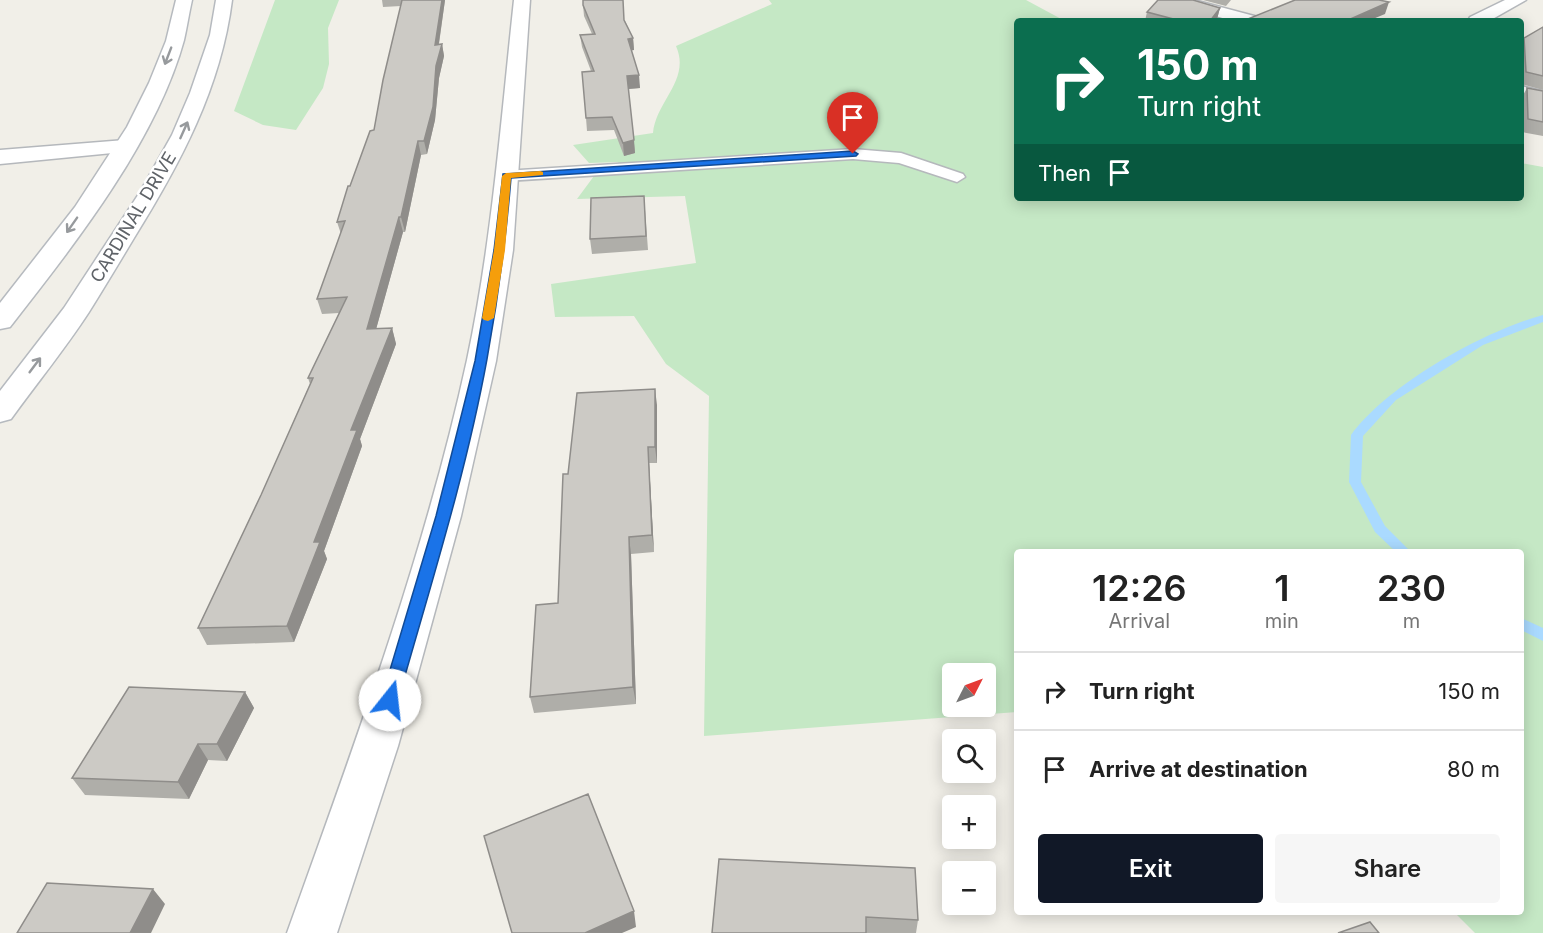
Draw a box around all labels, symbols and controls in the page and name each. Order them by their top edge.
text: 150 m [1137,39,1259,90]
icon: right [1038,42,1116,120]
one-way arrow [162,46,173,65]
text: Turn right [1137,90,1261,123]
pin [827,92,878,154]
icon: arrive [836,101,869,134]
one-way arrow [179,121,190,140]
street label: CARDINAL DRIVE [86,148,180,286]
icon: arrive [1103,156,1136,189]
text: Then [1038,160,1091,186]
one-way arrow [66,217,79,233]
one-way arrow [29,358,41,374]
text: 12:26 [1092,566,1187,610]
text: 1 [1274,566,1289,610]
text: 230 [1377,566,1446,610]
text: Arrival [1109,609,1170,633]
text: min [1265,609,1299,633]
text: m [1403,609,1420,633]
north arrow [942,663,996,717]
map controls [942,663,996,915]
position arrow [358,668,422,732]
icon: right [1038,675,1071,708]
text: Turn right [1089,678,1195,704]
text: 150 m [1438,678,1500,704]
button: search [942,729,996,783]
icon: arrive [1038,753,1071,786]
text: Arrive at destination [1089,756,1308,782]
text: 80 m [1447,756,1500,782]
button: + [942,795,996,849]
button: Exit [1038,834,1263,903]
button: Share [1275,834,1500,903]
button: − [942,861,996,915]

